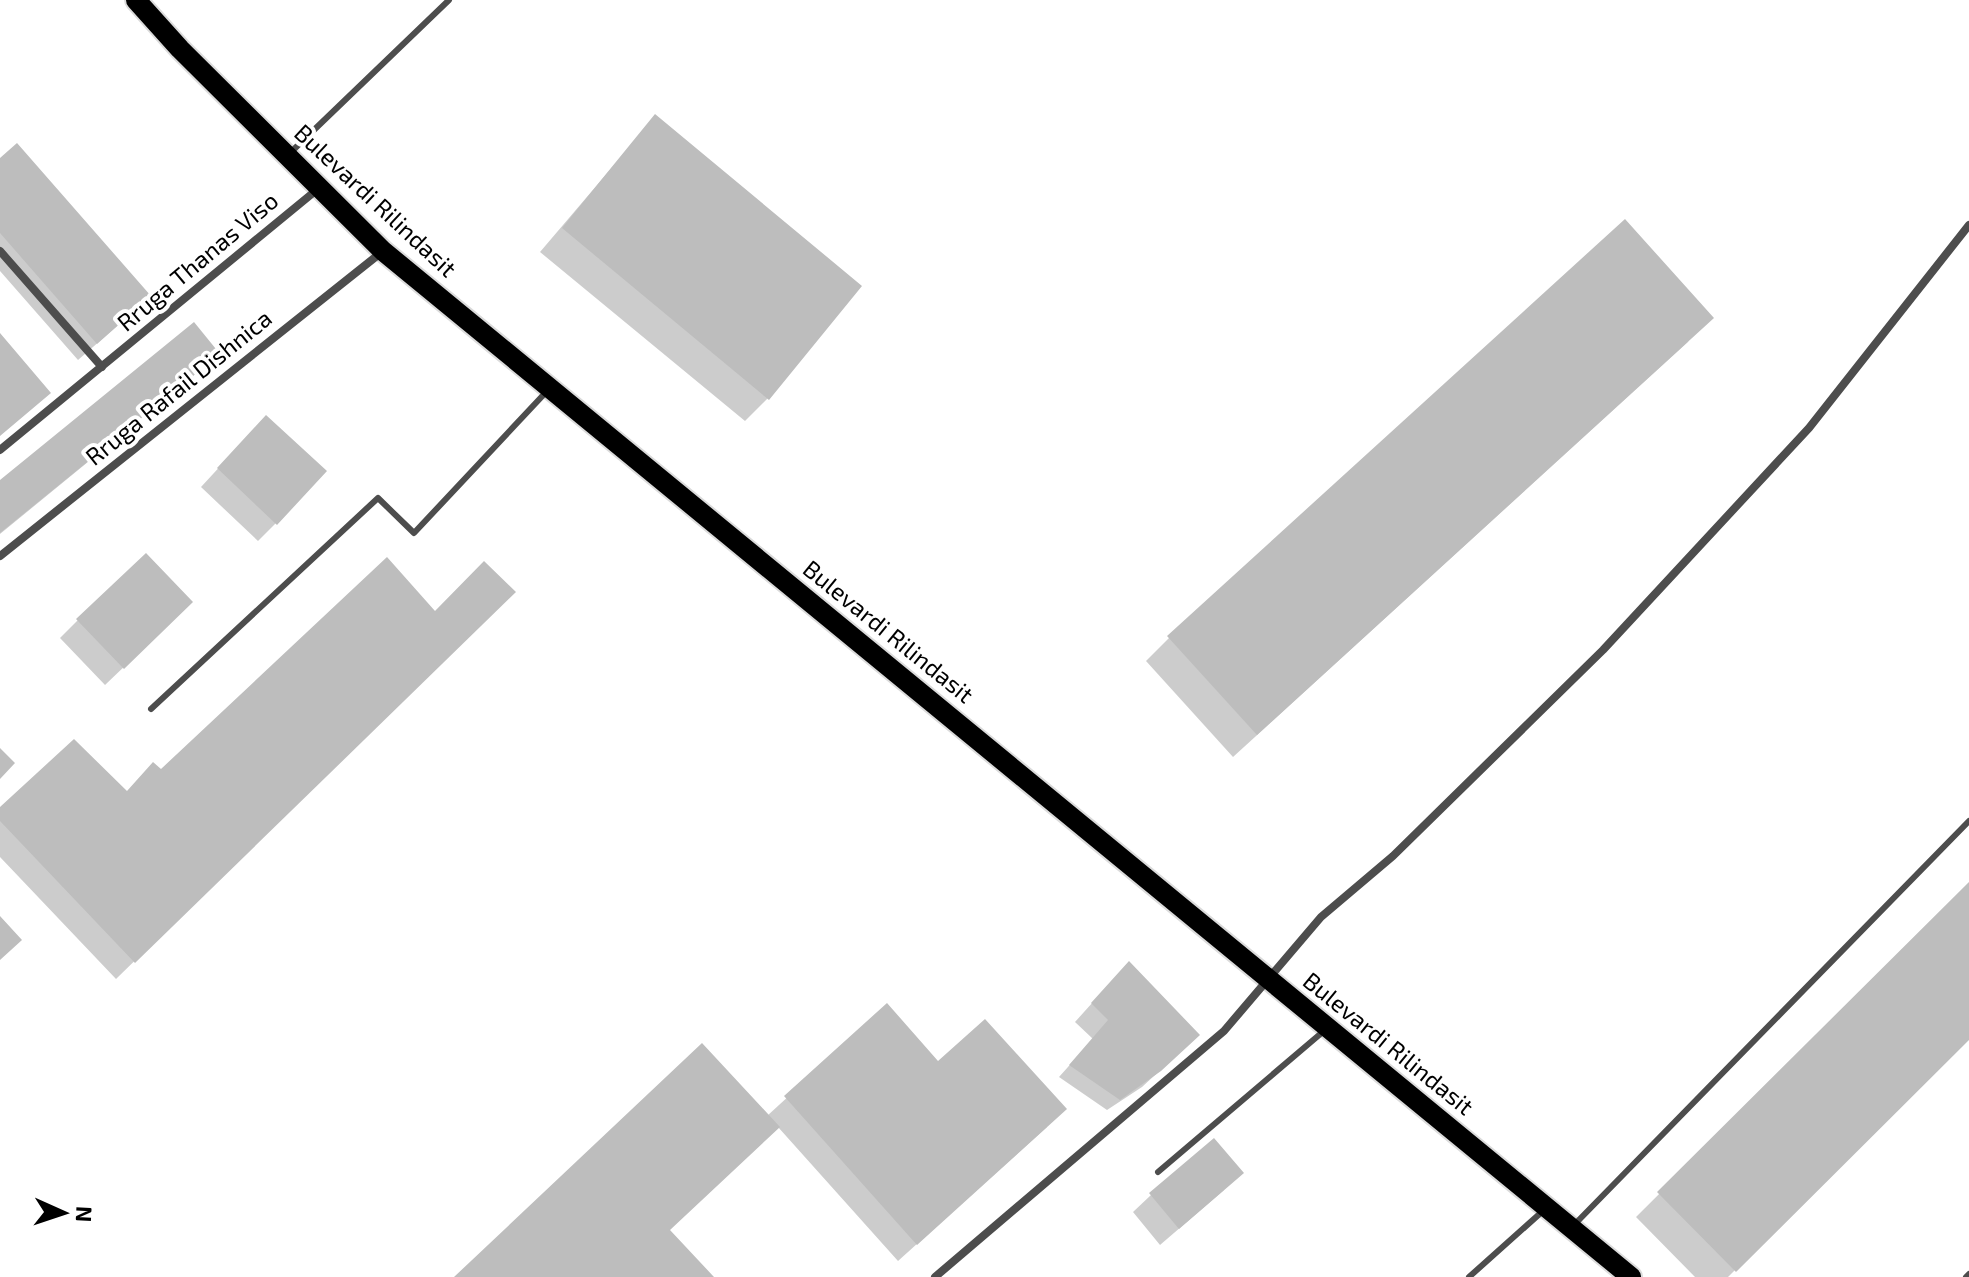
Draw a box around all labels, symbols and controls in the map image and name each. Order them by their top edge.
street label: Bulevardi Rilindasit [289,117,463,282]
street label: Rruga Thanas Viso [111,185,283,337]
street label: Rruga Rafail Dishnica [79,303,277,471]
street label: Bulevardi Rilindasit [798,553,980,708]
street label: Bulevardi Rilindasit [1298,965,1480,1120]
north arrow [24,1173,104,1253]
text: N [72,1205,98,1223]

